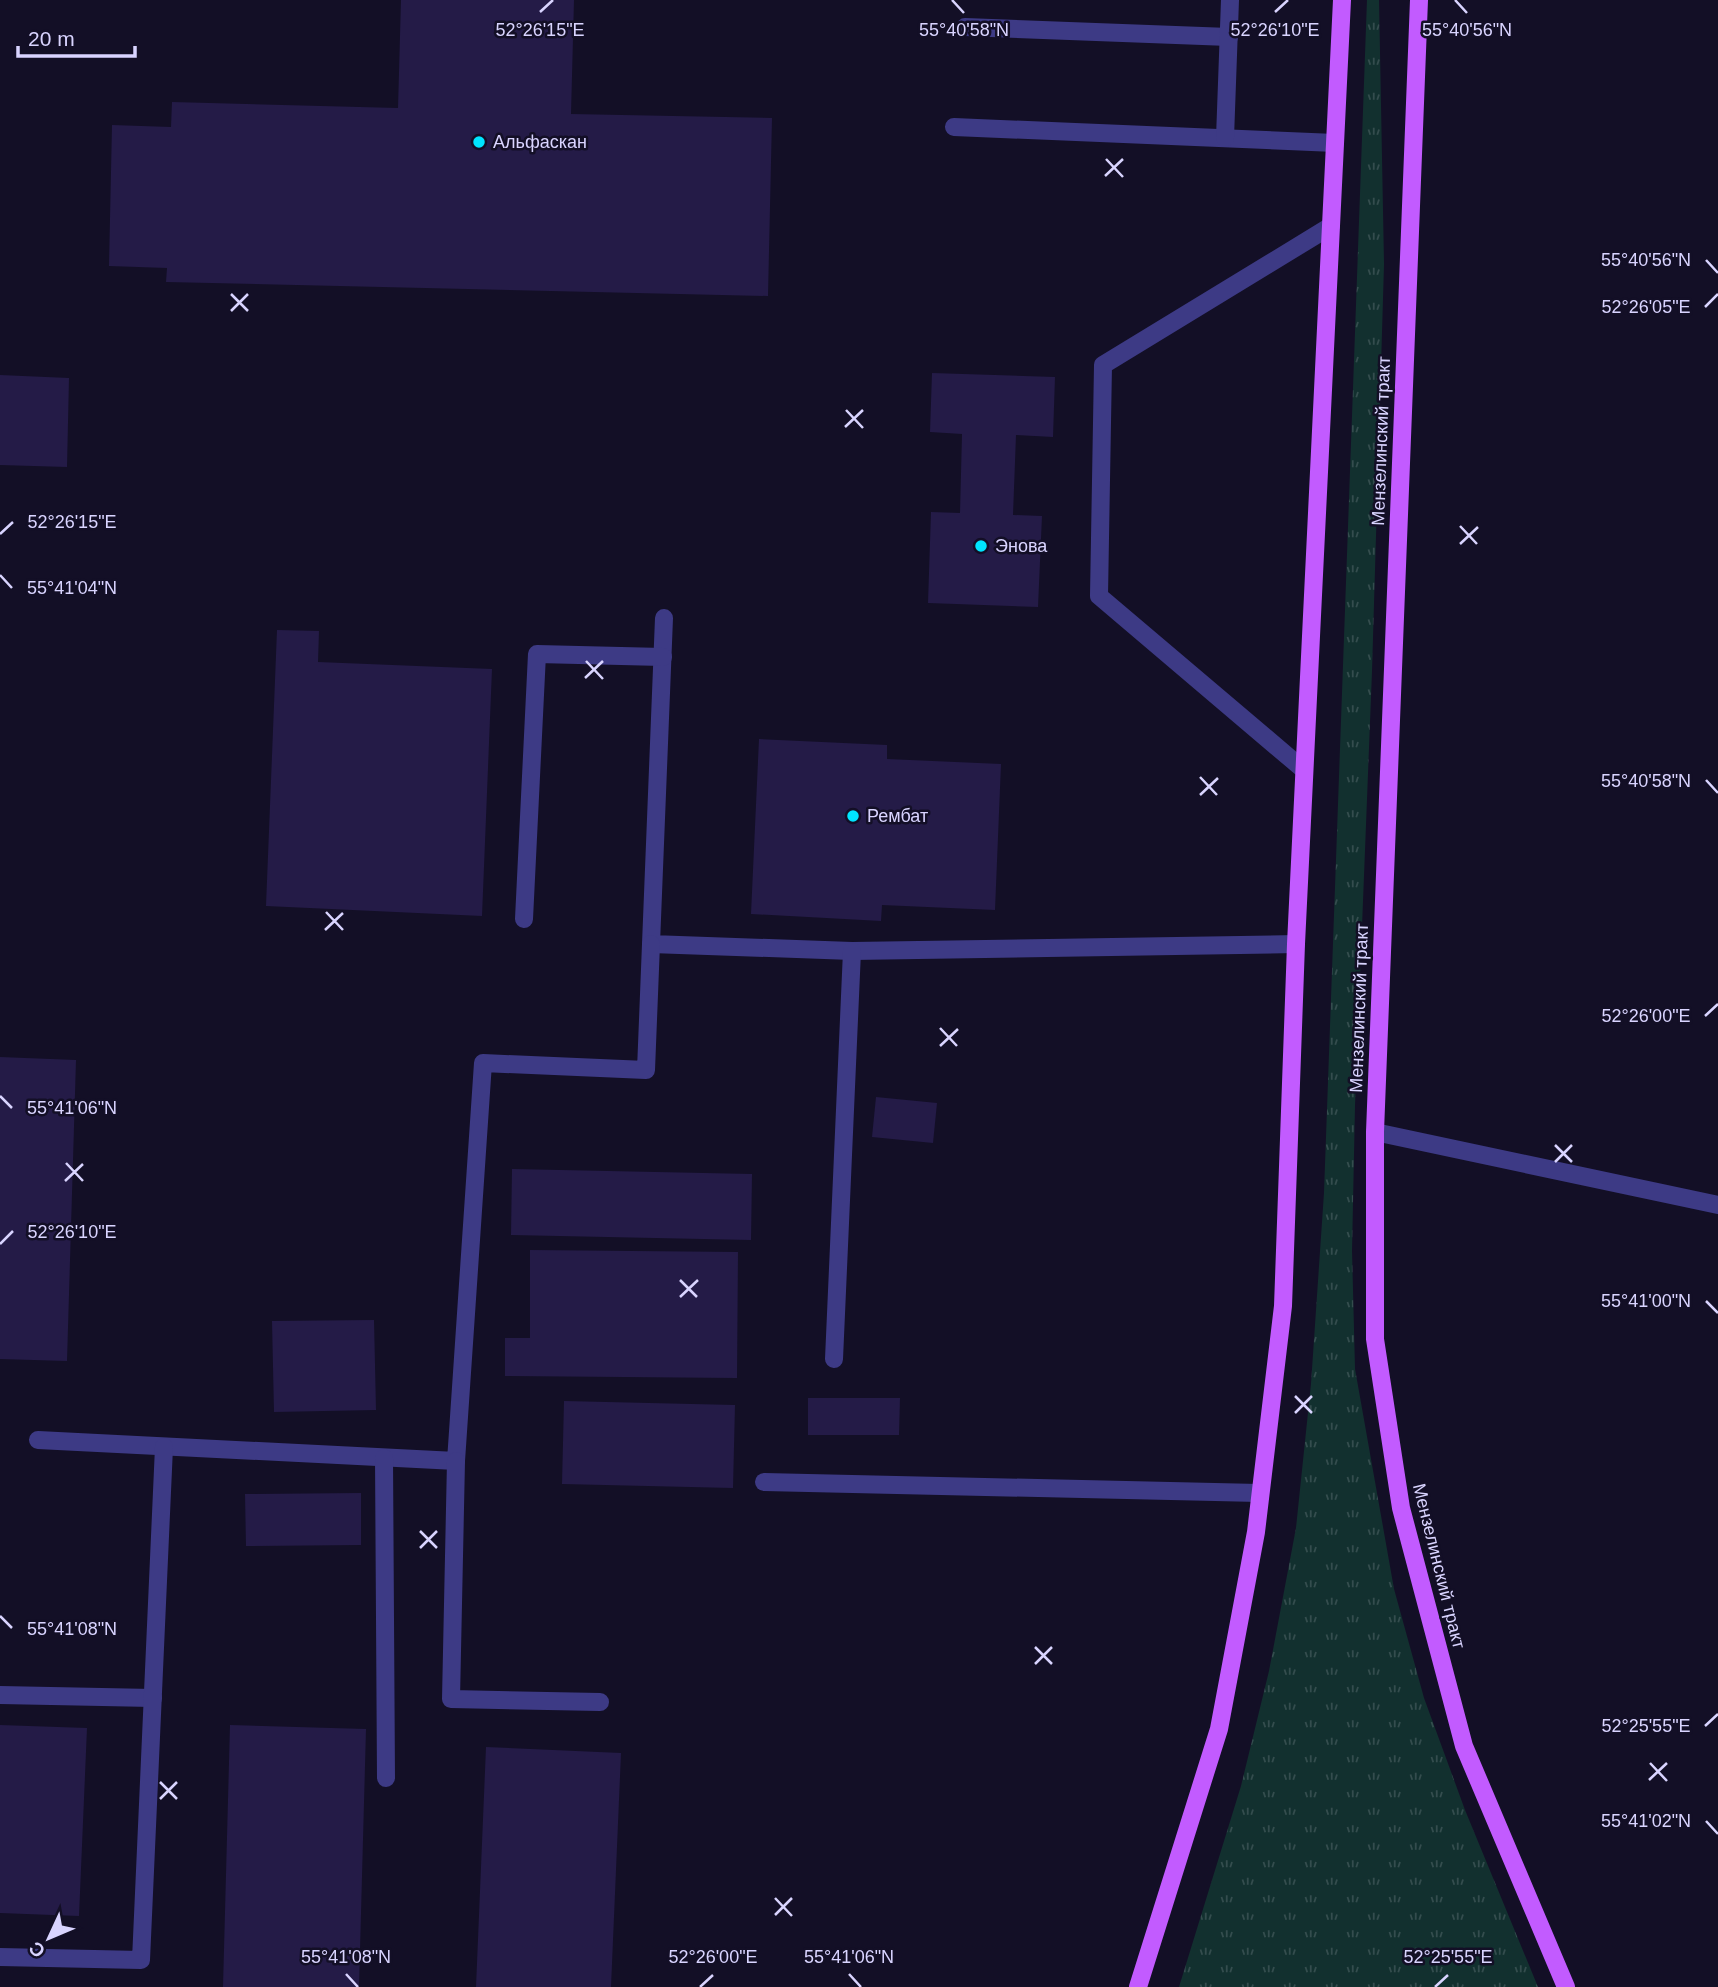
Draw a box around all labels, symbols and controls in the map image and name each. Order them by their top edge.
scale bar [18,14,135,58]
text: 52°26'15"E [495,20,585,40]
text: 55°40'58"N [919,20,1009,40]
text: 52°26'10"E [1230,20,1320,40]
text: 55°40'56"N [1422,20,1512,40]
text: 20 m [28,27,75,50]
place label: Альфаскан [493,132,587,152]
marker: Альфаскан [471,134,487,150]
text: 55°40'56"N [1601,250,1691,270]
text: 52°26'05"E [1601,297,1691,317]
street label: Мензелинский тракт [1368,356,1394,526]
text: 52°26'15"E [27,512,117,532]
place label: Энова [995,536,1048,556]
marker: Энова [973,538,989,554]
text: 55°41'04"N [27,578,117,598]
text: 55°40'58"N [1601,771,1691,791]
place label: Рембат [867,806,928,826]
marker: Рембат [845,808,861,824]
street label: Мензелинский тракт [1346,923,1372,1093]
text: 52°26'00"E [1601,1006,1691,1026]
text: 55°41'06"N [27,1098,117,1118]
text: 52°26'10"E [27,1222,117,1242]
text: 55°41'00"N [1601,1291,1691,1311]
street label: Мензелинский тракт [1409,1481,1469,1651]
text: 55°41'08"N [27,1619,117,1639]
text: 52°25'55"E [1601,1716,1691,1736]
text: 55°41'02"N [1601,1811,1691,1831]
north arrow [14,1903,84,1973]
text: С [25,1937,49,1962]
text: 55°41'08"N [301,1947,391,1967]
text: 52°26'00"E [668,1947,758,1967]
text: 55°41'06"N [804,1947,894,1967]
text: 52°25'55"E [1403,1947,1493,1967]

